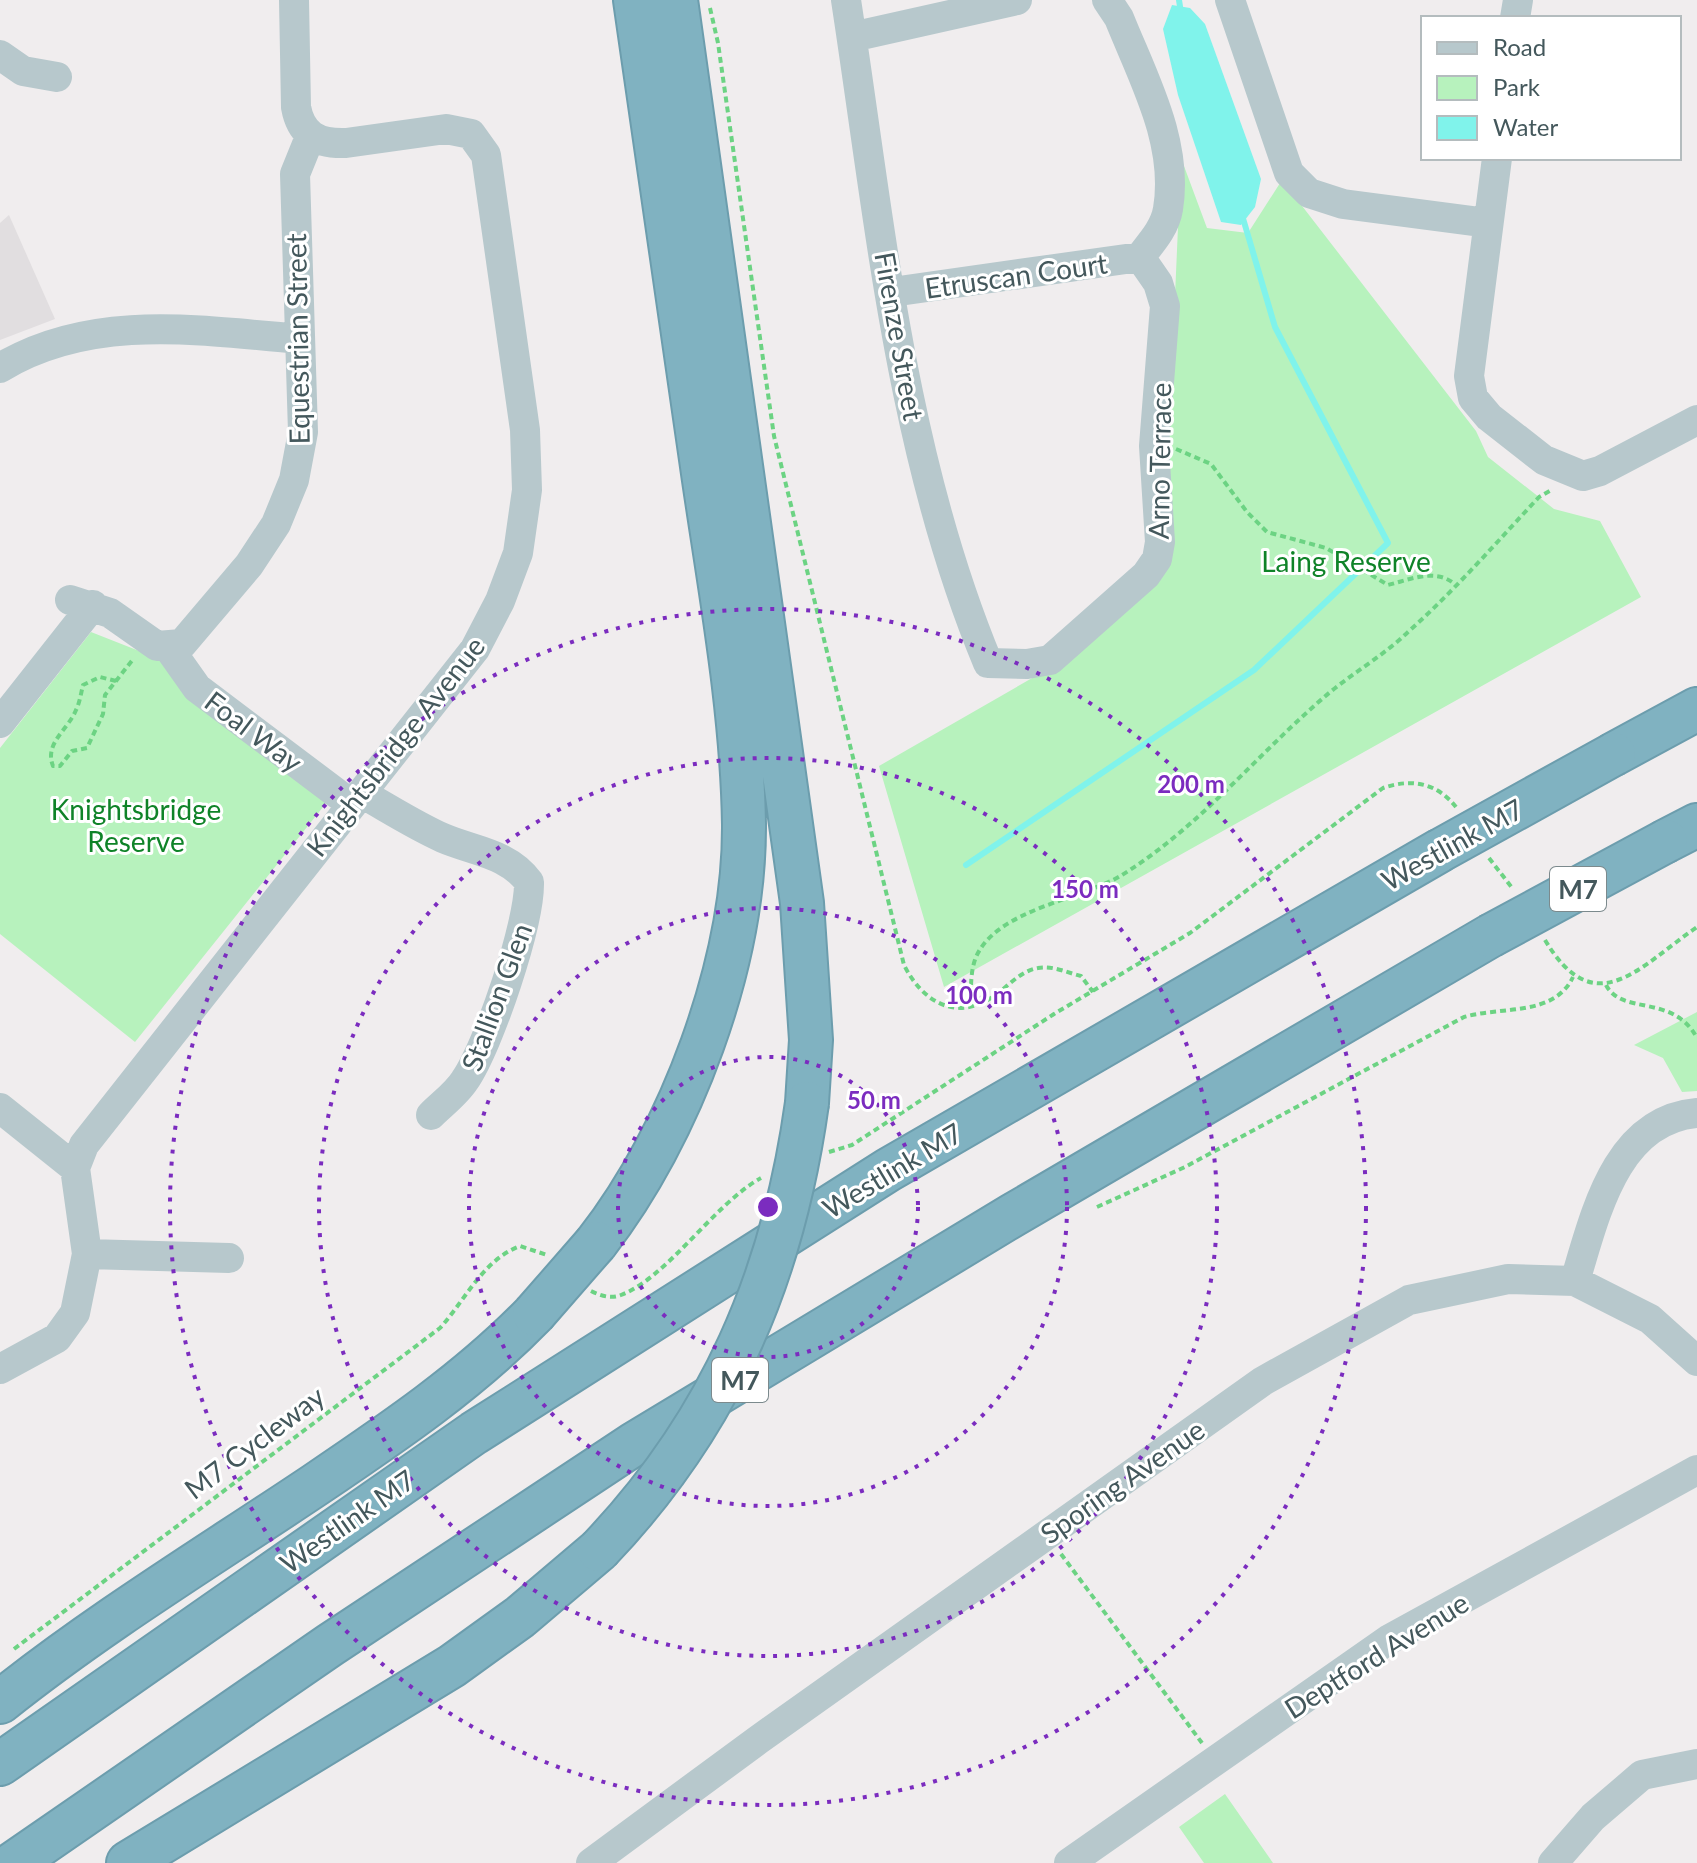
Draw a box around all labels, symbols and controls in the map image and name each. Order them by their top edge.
legend [1421,16,1681,160]
text: Road [1493,32,1546,61]
text: Park [1493,72,1541,101]
text: Water [1493,112,1558,141]
street label: Equestrian Street [278,233,316,445]
street label: Etruscan Court [923,245,1109,305]
street label: Firenze Street [868,249,932,423]
street label: Arno Terrace [1141,382,1177,540]
park label: Laing Reserve [1261,544,1431,578]
street label: Knightsbridge Avenue [299,629,491,863]
street label: Foal Way [199,683,310,779]
text: 200 m [1157,769,1225,798]
street label: Westlink M7 [1375,791,1529,897]
park label: Knightsbridge Reserve [51,792,221,858]
road number: M7 [1550,867,1606,911]
text: 150 m [1051,874,1119,903]
street label: Stallion Glen [454,919,538,1075]
text: 100 m [945,980,1013,1009]
text: 50 m [847,1085,901,1114]
street label: Westlink M7 [816,1115,968,1225]
centre of rings [754,1193,782,1221]
road number: M7 [712,1358,768,1402]
street label: M7 Cycleway [177,1378,331,1506]
street label: Sporing Avenue [1033,1412,1211,1550]
street label: Westlink M7 [273,1462,421,1580]
street label: Deptford Avenue [1278,1585,1474,1725]

